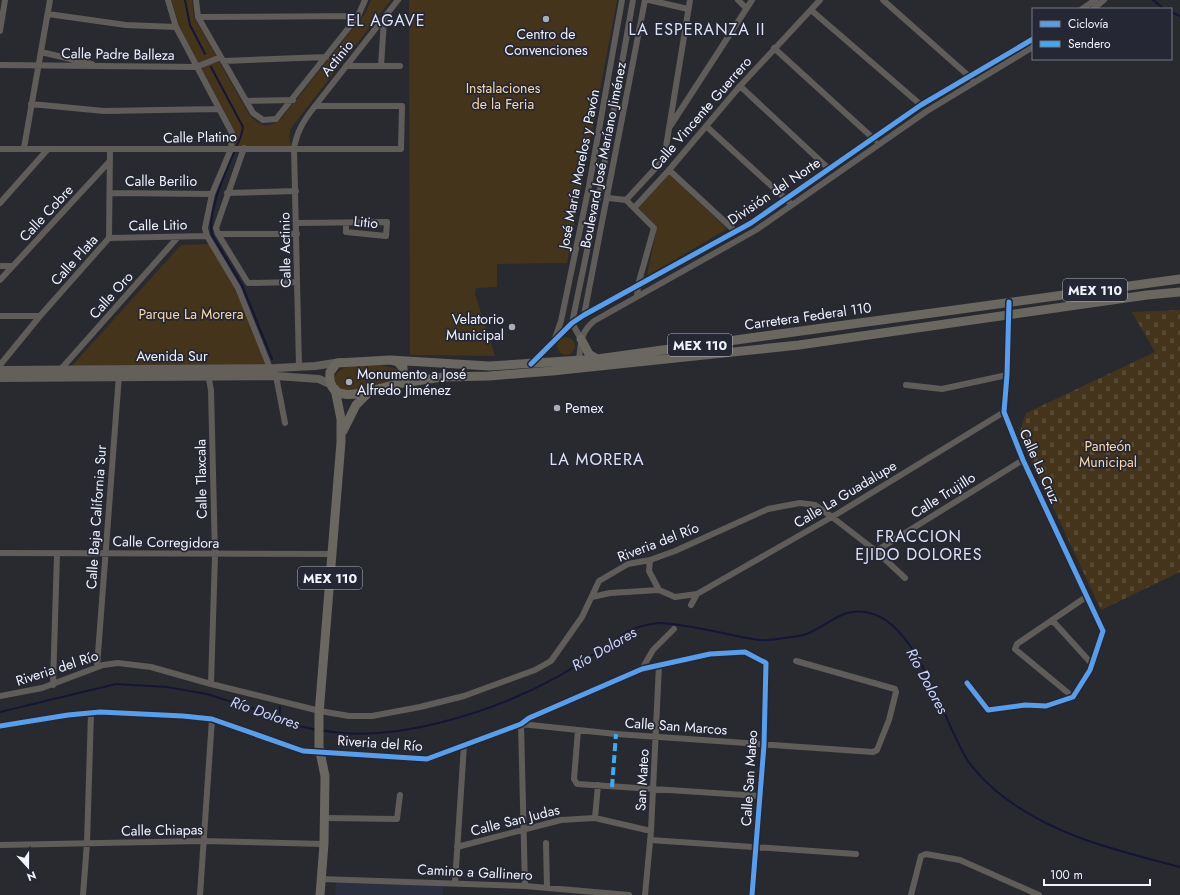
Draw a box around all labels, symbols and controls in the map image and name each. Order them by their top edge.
legend [1032,8,1172,60]
district label: EL AGAVE [346,9,426,32]
marker: Centro de Convenciones [541,14,551,24]
text: Ciclovía [1068,15,1109,33]
district label: LA ESPERANZA II [628,18,766,41]
place label: Centro de Convenciones [504,24,588,60]
street label: Actinio [316,35,358,80]
text: Sendero [1068,35,1111,53]
street label: Calle Padre Balleza [61,43,175,65]
street label: Calle Vincente Guerrero [646,52,756,174]
street label: Boulevard José Maríano Jiménez [575,60,631,250]
park label: Instalaciones de la Feria [466,78,541,114]
street label: José María Morelos y Pavón [553,87,604,252]
street label: Calle Platino [163,126,237,148]
street label: División del Norte [724,153,824,229]
street label: Calle Berilio [125,171,197,191]
street label: Calle Cobre [14,180,78,246]
street label: Litio [353,211,380,233]
street label: Calle Actinio [274,212,296,288]
street label: Calle Litio [128,214,188,236]
street label: Calle Plata [46,230,102,290]
street label: Calle Oro [84,267,138,323]
road number: MEX 110 [1063,279,1127,301]
street label: Carretera Federal 110 [743,297,873,335]
park label: Parque La Morera [139,304,243,324]
place label: Velatorio Municipal [446,309,504,345]
marker: Velatorio Municipal [507,322,517,332]
road number: MEX 110 [668,334,732,356]
street label: Avenida Sur [136,346,208,366]
place label: Monumento a José Alfredo Jiménez [357,364,466,400]
marker: Monumento a José Alfredo Jiménez [344,377,354,387]
place label: Pemex [565,398,603,418]
marker: Pemex [552,403,562,413]
street label: Calle La Cruz [1015,426,1066,507]
park label: Panteón Municipal [1079,436,1137,472]
street label: Calle Tlaxcala [190,439,212,519]
street label: Calle Baja California Sur [81,444,111,590]
district label: LA MORERA [550,448,644,471]
street label: Calle La Guadalupe [790,455,900,533]
street label: Calle Trujillo [907,467,980,523]
street label: Riveria del Río [614,517,702,567]
district label: FRACCION EJIDO DOLORES [855,525,983,566]
street label: Calle Corregidora [112,531,220,553]
road number: MEX 110 [298,567,362,589]
water label: Río Dolores [567,621,641,676]
water label: Río Dolores [900,644,954,718]
street label: Riveria del Río [13,645,101,691]
water label: Río Dolores [228,691,303,735]
street label: Calle San Marcos [624,712,728,740]
street label: Calle San Mateo [736,729,762,827]
street label: Riveria del Río [337,730,424,756]
street label: San Mateo [630,748,654,812]
street label: Calle San Judas [468,799,562,841]
street label: Calle Chiapas [121,819,203,841]
north arrow [8,847,48,887]
street label: Camino a Gallinero [417,859,534,885]
scale bar [1044,861,1150,887]
text: 100 m [1050,866,1083,884]
text: N [25,867,39,885]

